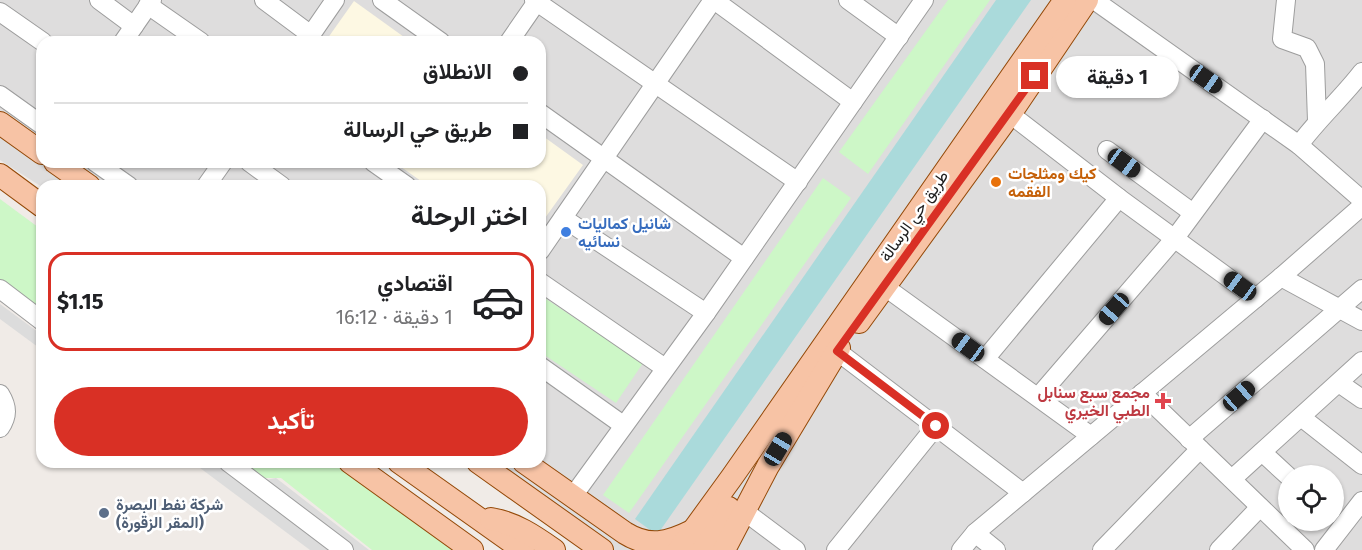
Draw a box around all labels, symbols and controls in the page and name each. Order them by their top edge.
callout: 1 دقيقة [1056,55,1179,97]
text: الانطلاق [423,58,492,85]
car [1186,61,1226,97]
route end [1021,62,1048,89]
text: 1 دقيقة [1087,65,1148,89]
text: طريق حي الرسالة [343,116,492,143]
car [1104,145,1144,181]
place label: كيك ومثلجات الفقمه [1008,164,1097,201]
street label: طريق حي الرسالة [876,167,956,267]
marker: كيك ومثلجات الفقمه [989,175,1003,189]
text: اختر الرحلة [411,200,528,232]
place label: شانيل كماليات نسائيه [578,214,671,251]
marker: شانيل كماليات نسائيه [559,225,573,239]
car [1220,268,1260,304]
text: اقتصادي [377,270,453,297]
icon: car [471,275,525,329]
text: $1.15 [57,288,104,315]
car [1095,290,1133,328]
text: 1 دقيقة · 16:12 [335,305,453,329]
car [948,329,988,365]
car [1220,377,1258,415]
place label: مجمع سبع سنابل الطبي الخيري [1037,383,1150,424]
button: تأكيد [54,387,528,456]
marker: مجمع سبع سنابل الطبي الخيري [1154,392,1172,410]
route start [922,412,949,439]
car [761,429,795,469]
map controls [1278,465,1344,531]
button: locate [1278,465,1344,531]
place label: شركة نفط البصرة (المقر الزقورة) [116,495,223,533]
marker: شركة نفط البصرة (المقر الزقورة) [97,506,111,520]

